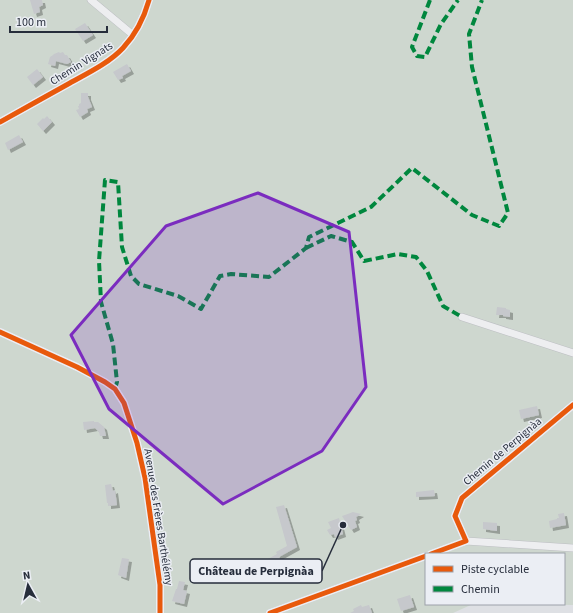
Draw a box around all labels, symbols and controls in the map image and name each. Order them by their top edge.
scale bar [10,8,107,34]
text: 100 m [16,14,46,31]
street label: Chemin Vignats [47,38,116,89]
street label: Chemin de Perpignàa [460,414,545,489]
street label: Avenue des Frères Barthélémy [140,448,177,587]
legend [425,553,565,605]
callout: Château de Perpignàa [190,559,322,583]
text: Piste cyclable [461,561,529,578]
text: Château de Perpignàa [198,563,314,580]
north arrow [8,565,48,605]
text: N [22,568,31,584]
text: Chemin [461,581,500,598]

